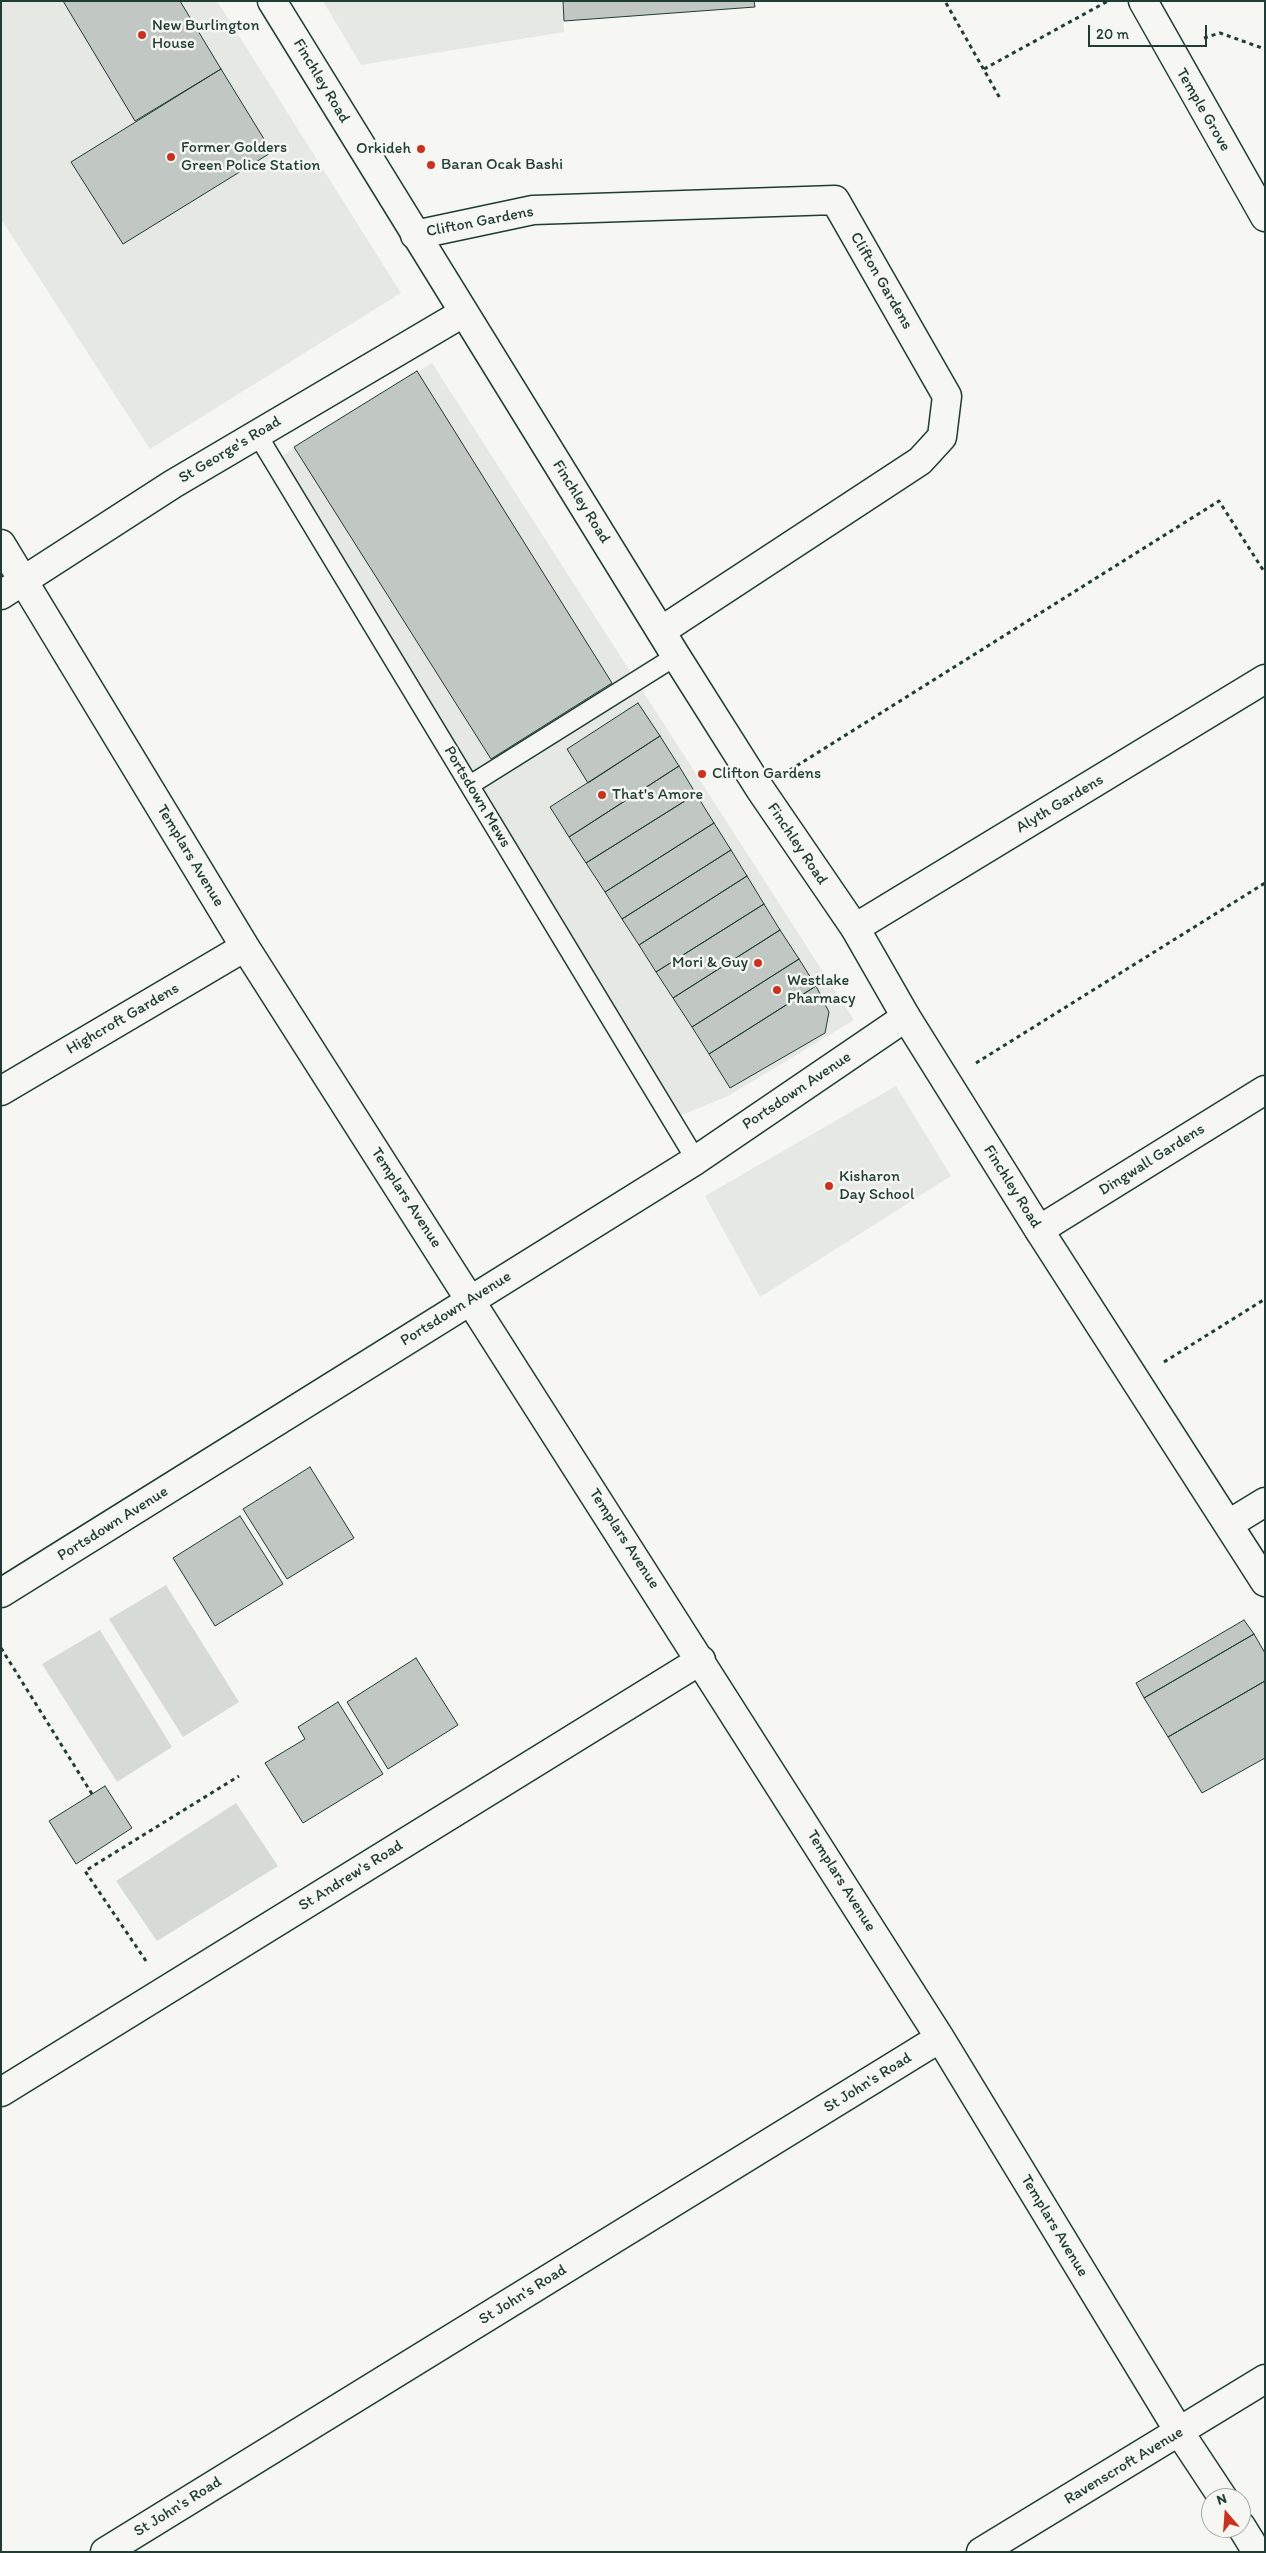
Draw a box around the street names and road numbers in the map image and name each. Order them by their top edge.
street label: Finchley Road [288,35,354,127]
street label: Temple Grove [1172,65,1234,155]
street label: Clifton Gardens [425,202,535,242]
street label: Clifton Gardens [845,229,917,333]
street label: St George's Road [175,412,285,488]
street label: Finchley Road [548,457,614,547]
street label: Portsdown Mews [439,743,515,851]
street label: Alyth Gardens [1013,770,1107,838]
street label: Finchley Road [763,799,831,889]
street label: Templars Avenue [152,801,228,911]
street label: Highcroft Gardens [63,979,183,1059]
street label: Portsdown Avenue [739,1048,855,1134]
street label: Dingwall Gardens [1095,1120,1209,1200]
street label: Finchley Road [979,1142,1045,1232]
street label: Templars Avenue [366,1144,446,1252]
street label: Portsdown Avenue [397,1267,515,1351]
street label: Portsdown Avenue [54,1482,172,1566]
street label: Templars Avenue [584,1485,664,1593]
street label: Templars Avenue [802,1827,880,1935]
street label: St Andrew's Road [295,1836,407,1916]
street label: St John's Road [821,2048,915,2118]
street label: Templars Avenue [1016,2171,1092,2281]
street label: St John's Road [476,2260,570,2330]
street label: Ravenscroft Avenue [1061,2423,1187,2509]
street label: St John's Road [131,2472,225,2542]

